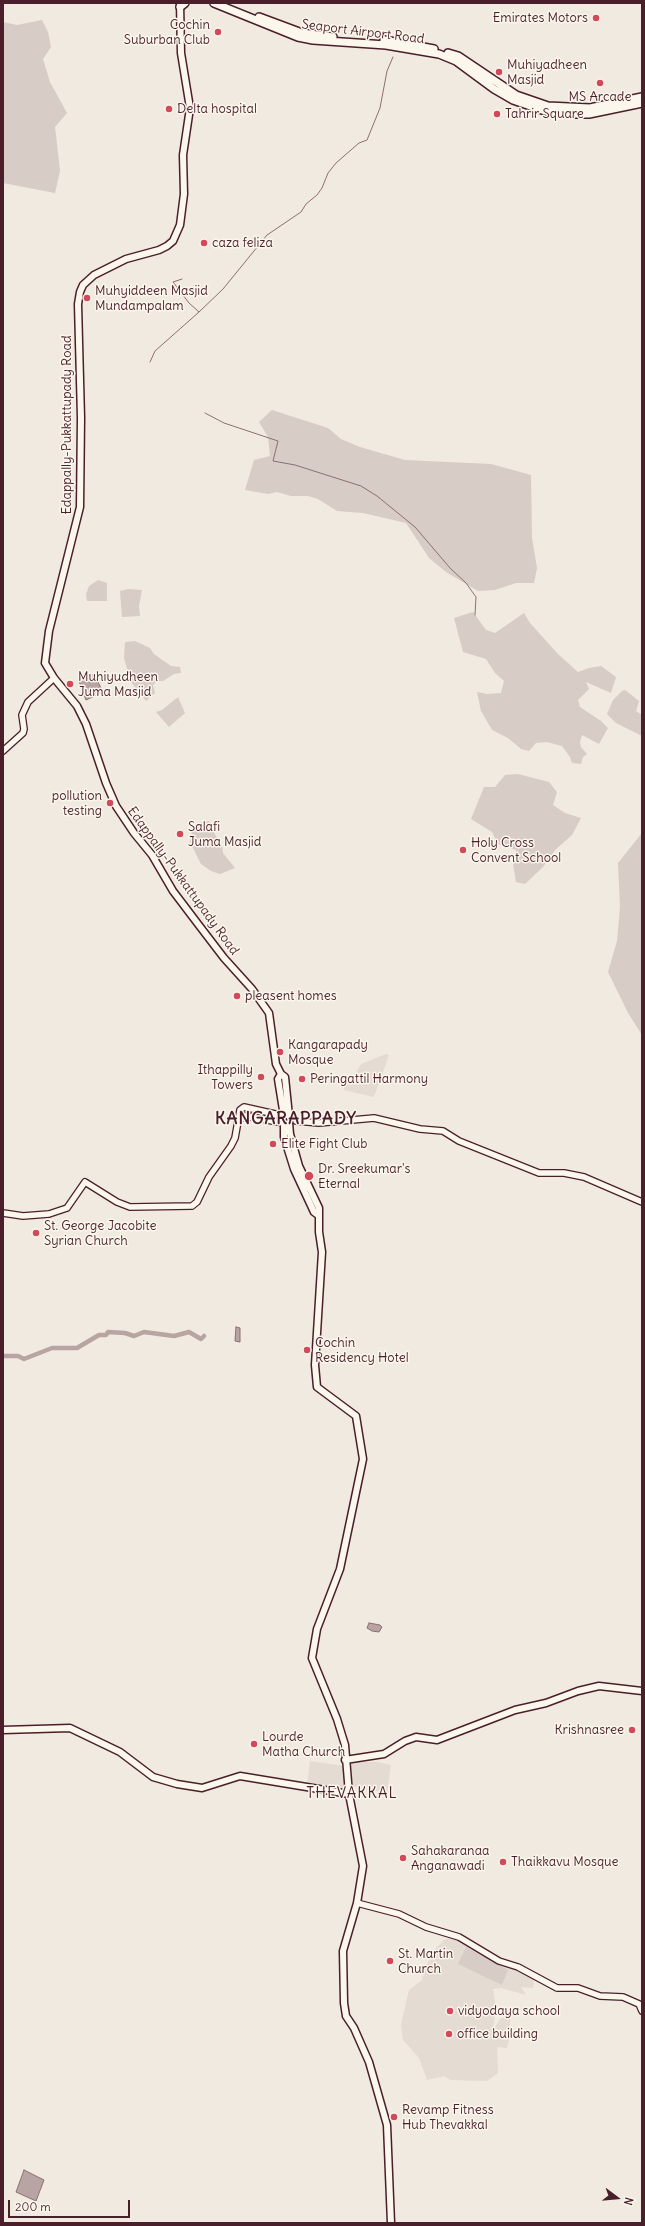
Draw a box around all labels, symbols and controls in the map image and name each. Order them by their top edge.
place label: Emirates Motors [493,10,588,26]
marker: Emirates Motors [591,13,601,23]
place label: Cochin Suburban Club [124,17,210,48]
street label: Seaport Airport Road [301,17,425,47]
marker: Cochin Suburban Club [213,27,223,37]
place label: Muhiyadheen Masjid [507,57,587,88]
marker: Muhiyadheen Masjid [494,67,504,77]
marker: MS Arcade [595,78,605,88]
place label: MS Arcade [569,89,631,105]
place label: Delta hospital [177,101,257,117]
marker: Delta hospital [164,104,174,114]
place label: Tahrir Square [505,106,584,122]
marker: Tahrir Square [492,109,502,119]
place label: caza feliza [212,235,273,251]
marker: caza feliza [199,238,209,248]
place label: Muhyiddeen Masjid Mundampalam [95,283,208,314]
marker: Muhyiddeen Masjid Mundampalam [82,293,92,303]
street label: Edappally-Pukkattupady Road [59,335,75,515]
place label: Muhiyudheen Juma Masjid [78,669,158,700]
marker: Muhiyudheen Juma Masjid [65,679,75,689]
place label: pollution testing [52,788,102,819]
marker: pollution testing [105,798,115,808]
street label: Edappally-Pukkattupady Road [124,804,242,958]
place label: Salafi Juma Masjid [188,819,261,850]
marker: Salafi Juma Masjid [175,829,185,839]
place label: Holy Cross Convent School [471,835,561,866]
marker: Holy Cross Convent School [458,845,468,855]
place label: pleasent homes [245,988,337,1004]
marker: pleasent homes [232,991,242,1001]
place label: Kangarapady Mosque [288,1037,368,1068]
marker: Kangarapady Mosque [275,1047,285,1057]
place label: Ithappilly Towers [197,1062,253,1093]
place label: Peringattil Harmony [310,1071,428,1087]
marker: Ithappilly Towers [256,1072,266,1082]
marker: Peringattil Harmony [297,1074,307,1084]
district label: KANGARAPPADY [215,1109,357,1129]
place label: Elite Fight Club [281,1136,367,1152]
marker: Elite Fight Club [268,1139,278,1149]
place label: Dr. Sreekumar's Eternal [318,1161,410,1192]
marker: Dr. Sreekumar's Eternal [303,1170,315,1182]
place label: St. George Jacobite Syrian Church [44,1218,156,1249]
marker: St. George Jacobite Syrian Church [31,1228,41,1238]
place label: Cochin Residency Hotel [315,1335,409,1366]
marker: Cochin Residency Hotel [302,1345,312,1355]
place label: Krishnasree [555,1722,624,1738]
marker: Krishnasree [627,1725,637,1735]
place label: Lourde Matha Church [262,1729,345,1760]
marker: Lourde Matha Church [249,1739,259,1749]
district label: THEVAKKAL [306,1785,398,1803]
place label: Sahakaranaa Anganawadi [411,1843,489,1874]
marker: Sahakaranaa Anganawadi [398,1853,408,1863]
place label: Thaikkavu Mosque [511,1854,619,1870]
marker: Thaikkavu Mosque [498,1857,508,1867]
place label: St. Martin Church [398,1946,453,1977]
marker: St. Martin Church [385,1956,395,1966]
place label: vidyodaya school [458,2003,560,2019]
marker: vidyodaya school [445,2006,455,2016]
place label: office building [457,2026,538,2042]
marker: office building [444,2029,454,2039]
place label: Revamp Fitness Hub Thevakkal [402,2102,494,2133]
marker: Revamp Fitness Hub Thevakkal [389,2112,399,2122]
north arrow [597,2178,637,2218]
scale bar [10,2192,132,2218]
text: N [621,2196,636,2207]
text: 200 m [15,2199,51,2214]

